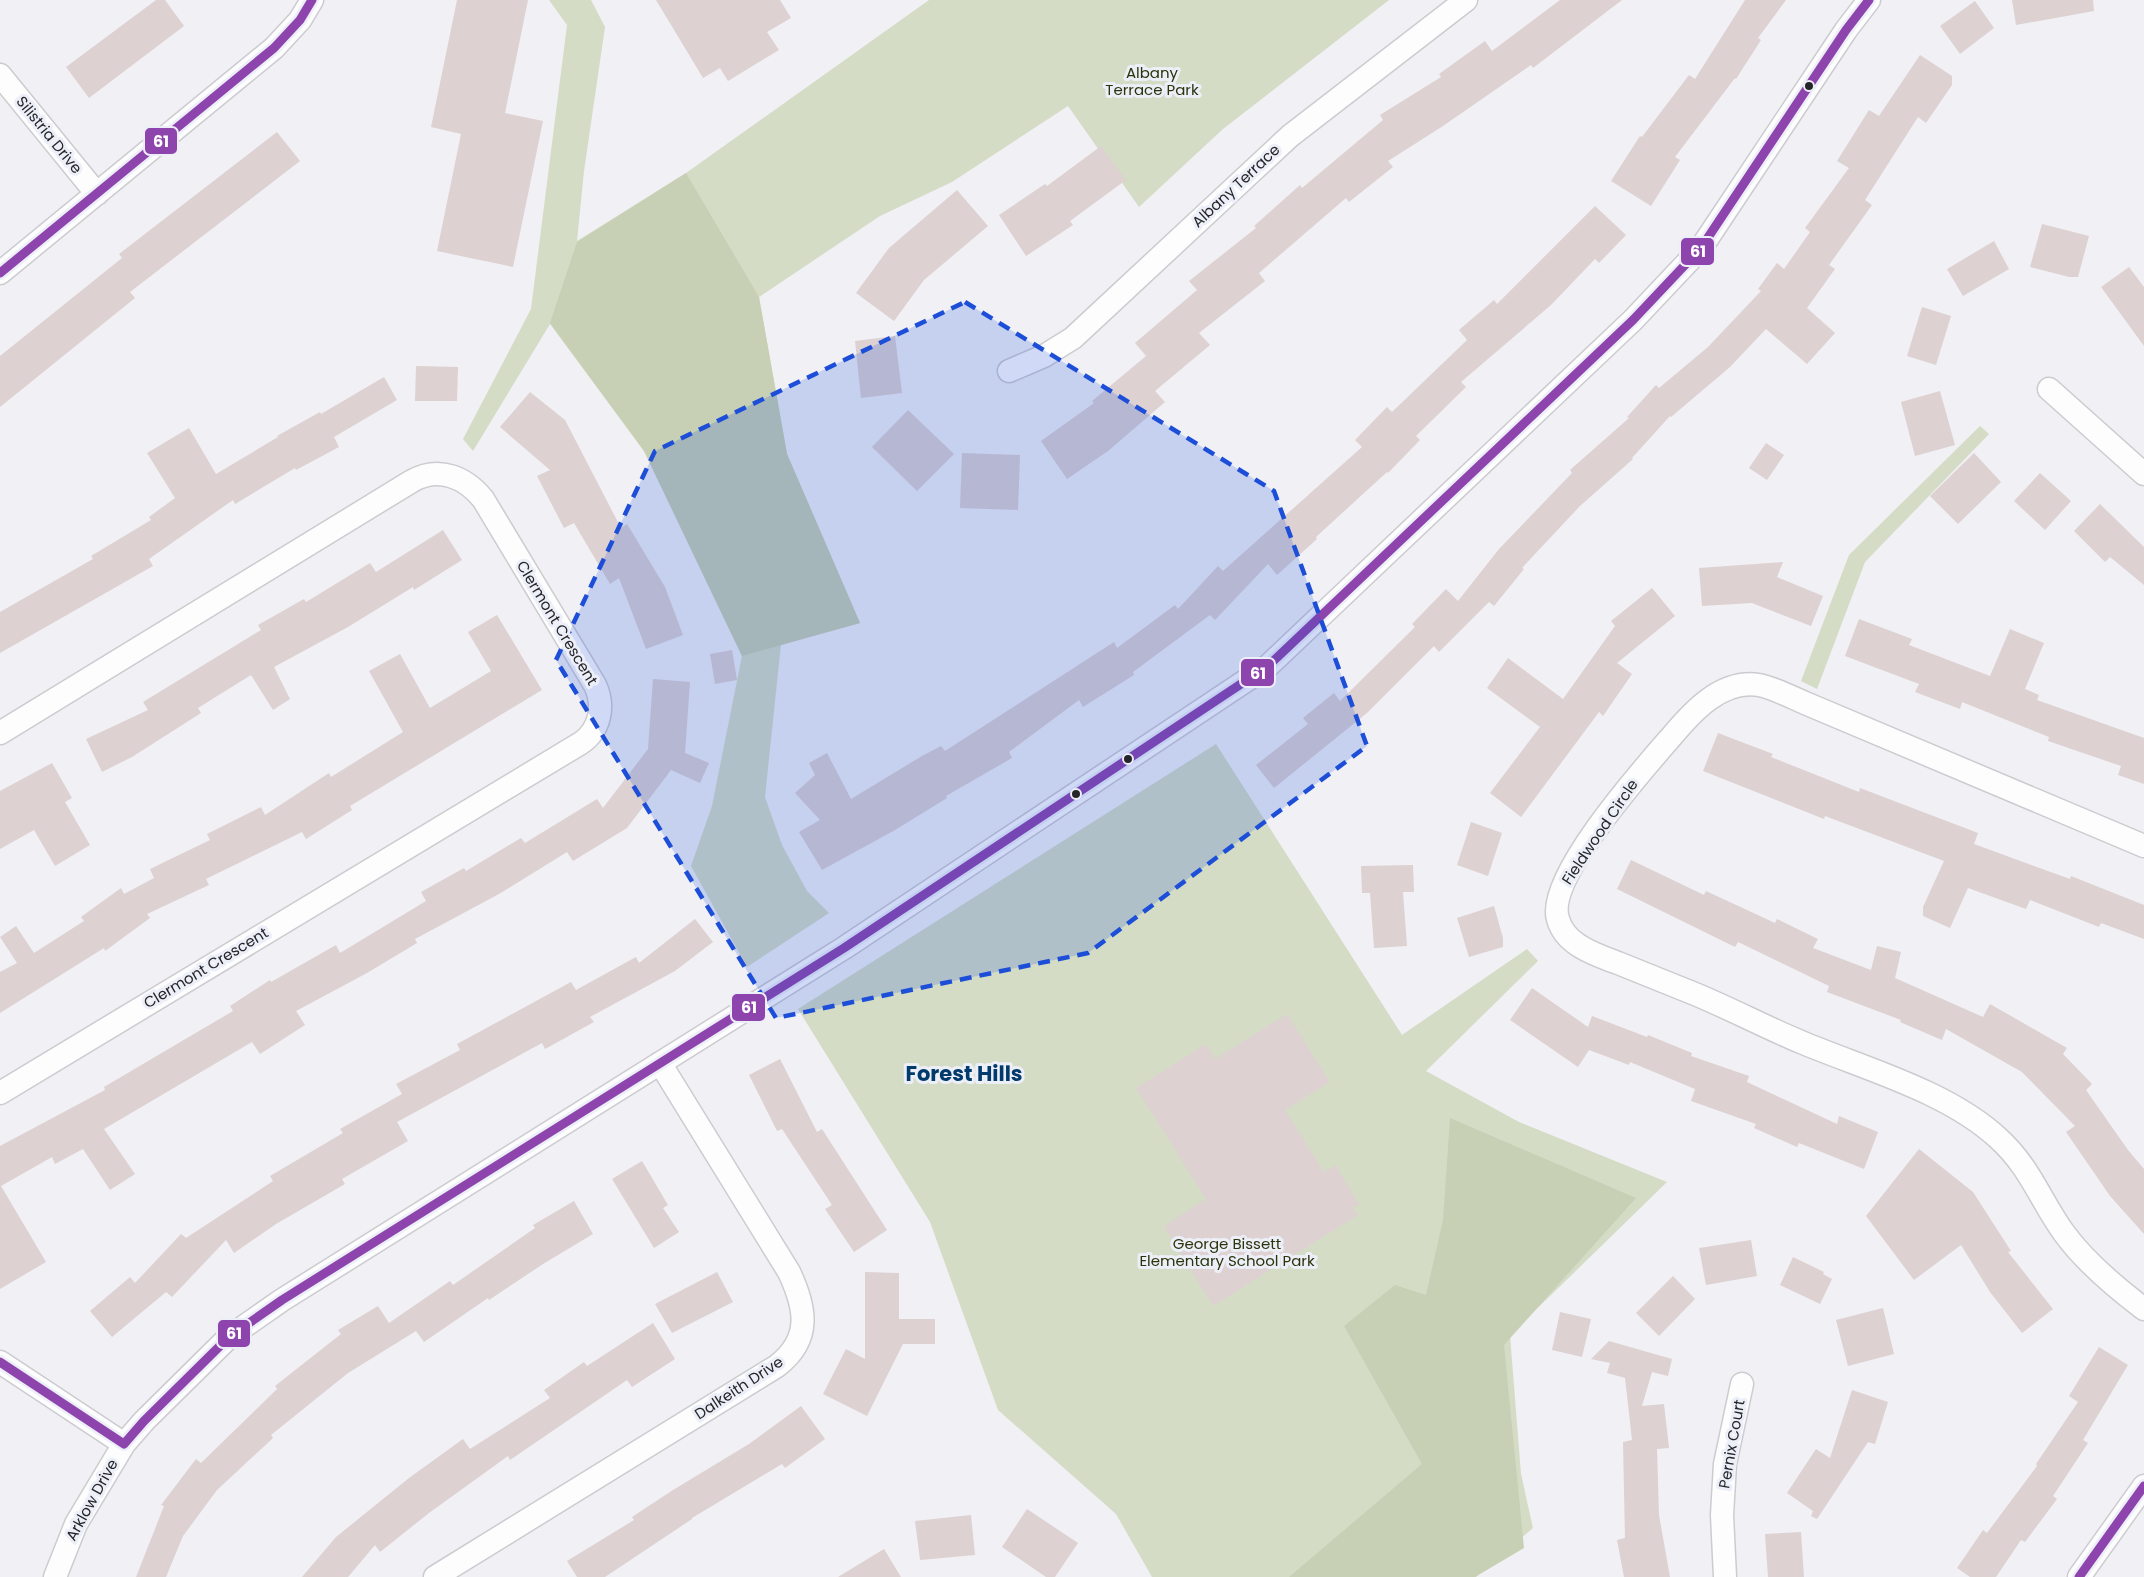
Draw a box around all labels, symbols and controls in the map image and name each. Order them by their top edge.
park label: Albany Terrace Park [1105,62,1199,100]
unlabelled marker [1803,80,1815,92]
street label: Silistria Drive [12,91,87,178]
line badge: 61 [144,127,178,155]
text: 61 [153,130,169,153]
street label: Albany Terrace [1187,139,1284,232]
line badge: 61 [1680,237,1715,266]
text: 61 [1690,240,1706,263]
street label: Clermont Crescent [512,556,603,689]
line badge: 61 [1240,658,1275,687]
text: 61 [1250,662,1266,685]
unlabelled marker [1122,753,1134,765]
street label: Fieldwood Circle [1556,775,1643,889]
unlabelled marker [1070,788,1082,800]
street label: Clermont Crescent [139,922,272,1013]
line badge: 61 [731,993,766,1022]
text: 61 [741,996,757,1019]
district label: Forest Hills [905,1059,1023,1088]
park label: George Bissett Elementary School Park [1139,1233,1315,1271]
line badge: 61 [217,1319,251,1348]
text: 61 [226,1322,242,1345]
street label: Dalkeith Drive [690,1351,787,1424]
street label: Pernix Court [1713,1398,1750,1490]
street label: Arklow Drive [60,1455,123,1544]

